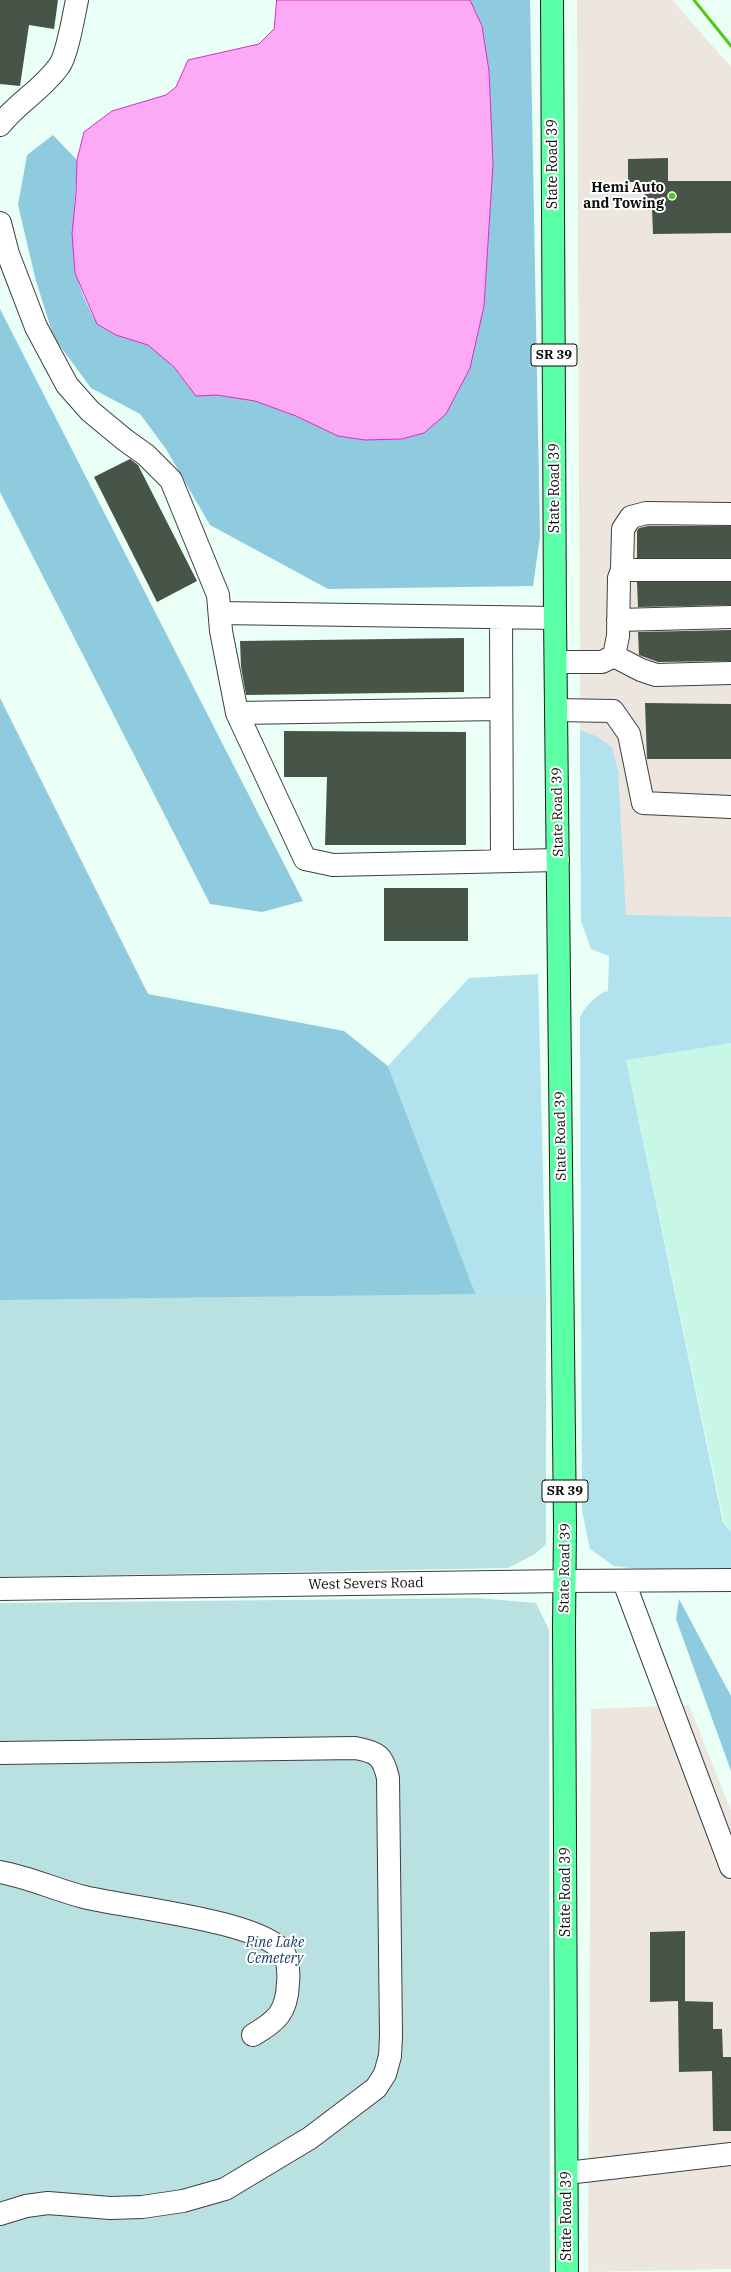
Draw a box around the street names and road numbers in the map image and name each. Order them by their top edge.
street label: State Road 39 [545,119,561,209]
road number: SR 39 [531,344,577,366]
street label: State Road 39 [547,443,563,533]
street label: State Road 39 [549,767,567,857]
street label: State Road 39 [552,1091,570,1181]
road number: SR 39 [542,1480,588,1502]
street label: State Road 39 [556,1523,574,1613]
street label: West Severs Road [308,1575,424,1593]
street label: State Road 39 [558,1847,574,1937]
street label: State Road 39 [559,2171,575,2261]

